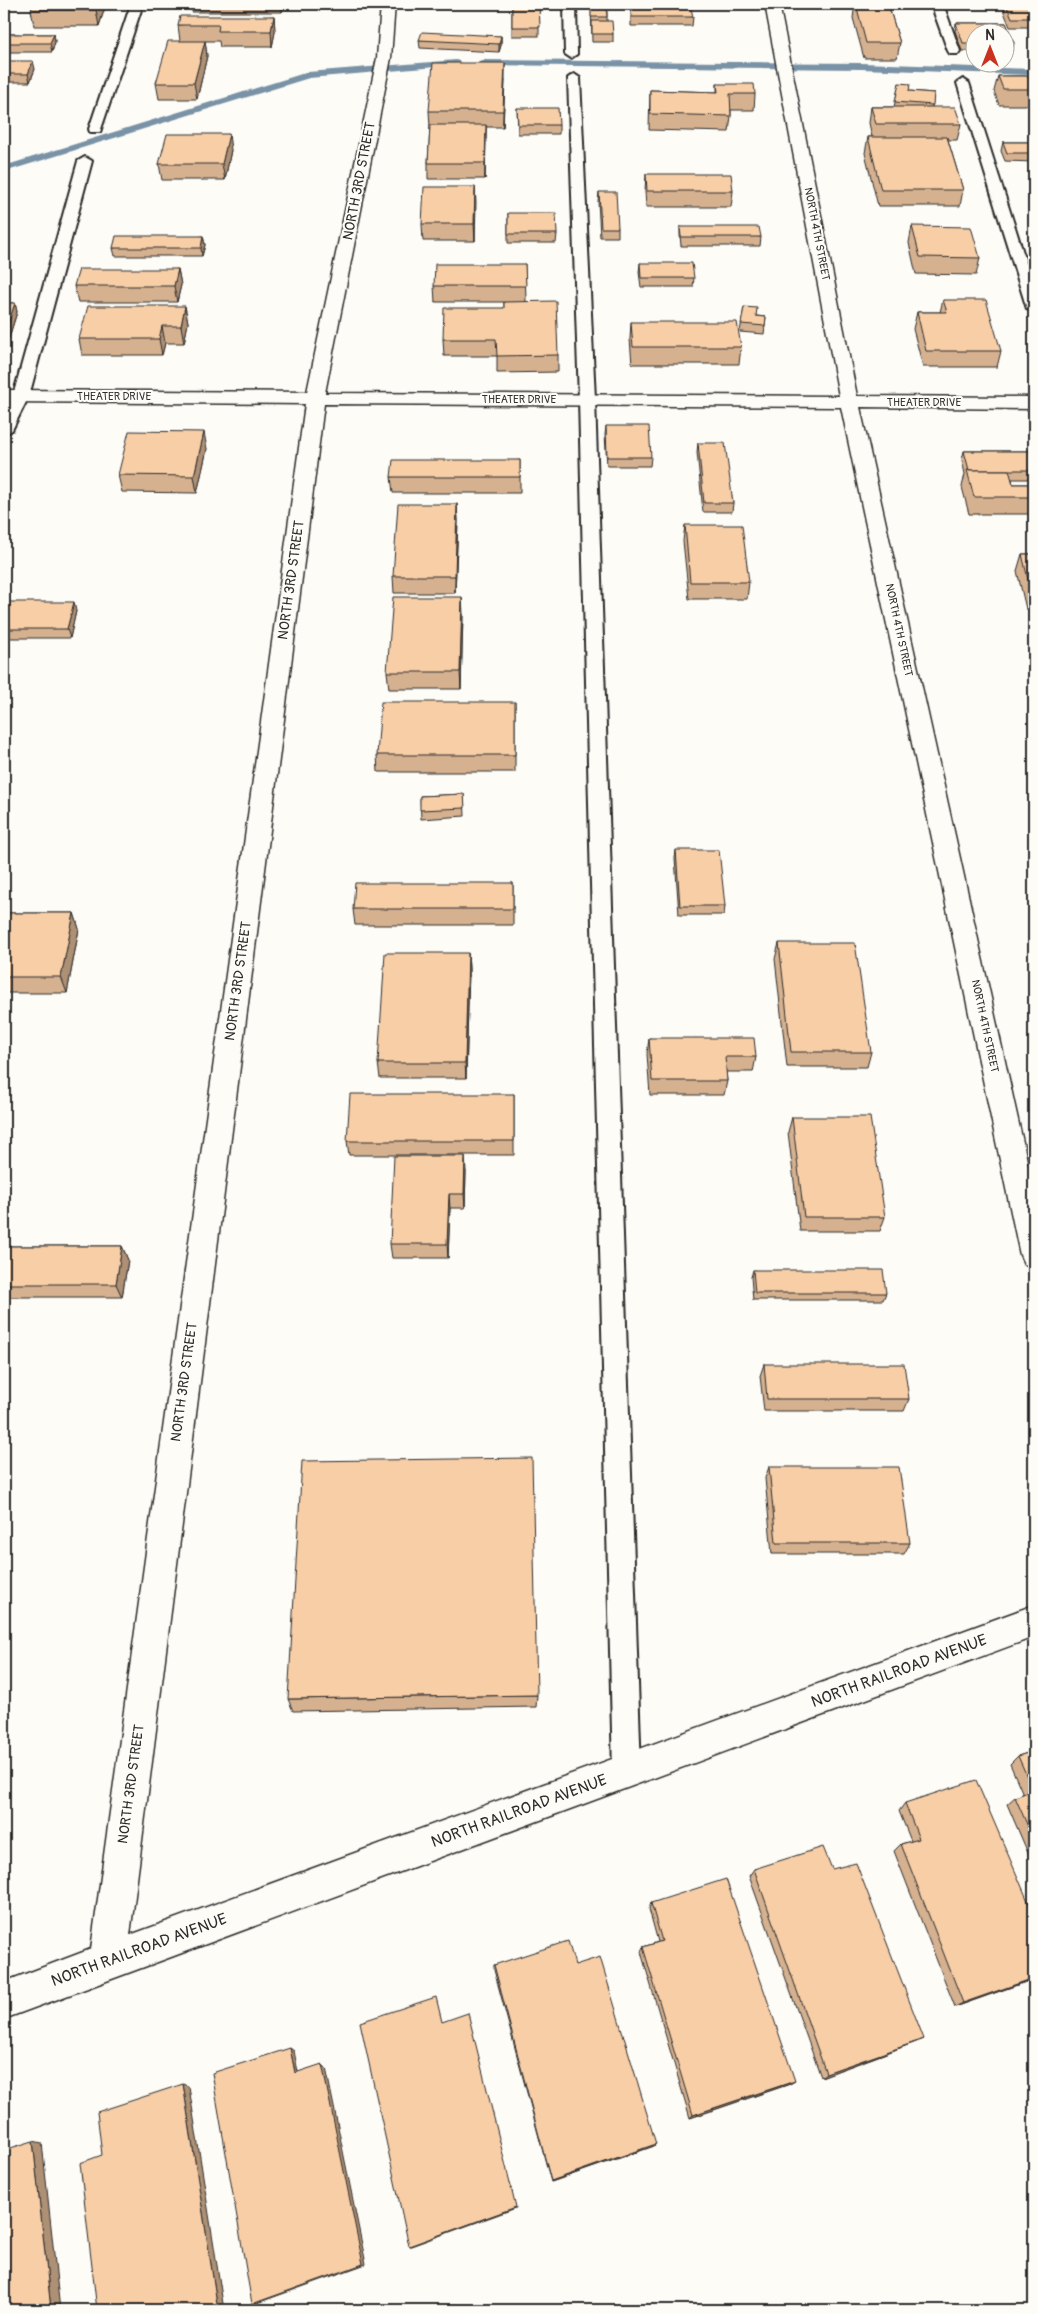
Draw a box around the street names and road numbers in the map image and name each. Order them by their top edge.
street label: NORTH 3RD STREET [339,120,379,242]
street label: NORTH 4TH STREET [802,186,832,282]
street label: THEATER DRIVE [77,390,151,403]
street label: THEATER DRIVE [482,393,556,406]
street label: THEATER DRIVE [887,396,961,409]
street label: NORTH 3RD STREET [274,519,308,641]
street label: NORTH 4TH STREET [883,582,915,678]
street label: NORTH 3RD STREET [221,920,255,1042]
street label: NORTH 4TH STREET [969,978,1001,1074]
street label: NORTH 3RD STREET [167,1321,201,1443]
street label: NORTH RAILROAD AVENUE [808,1630,990,1712]
street label: NORTH 3RD STREET [114,1723,148,1845]
street label: NORTH RAILROAD AVENUE [428,1770,610,1852]
street label: NORTH RAILROAD AVENUE [48,1909,230,1991]

